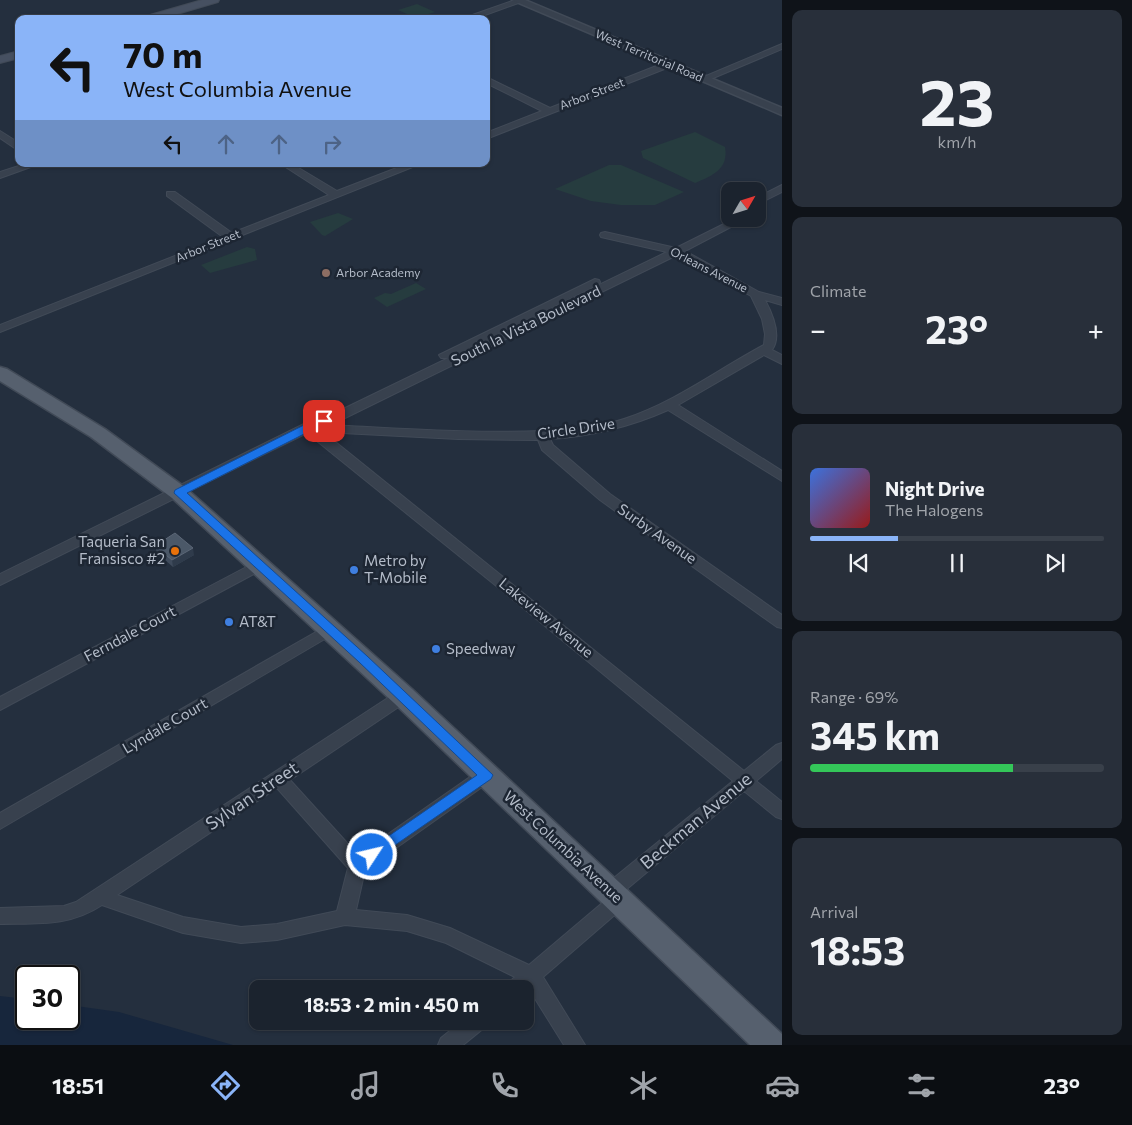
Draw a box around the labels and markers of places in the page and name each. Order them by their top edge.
place label: Arbor Academy [336,265,420,279]
marker: Arbor Academy [320,267,332,279]
pin [303,400,345,442]
place label: Taqueria San Fransisco #2 [78,532,165,567]
marker: Taqueria San Fransisco #2 [169,545,181,557]
place label: Metro by T-Mobile [364,551,427,586]
marker: Metro by T-Mobile [348,564,360,576]
place label: AT&T [239,612,276,630]
marker: AT&T [223,616,235,628]
place label: Speedway [446,639,516,657]
marker: Speedway [430,643,442,655]

